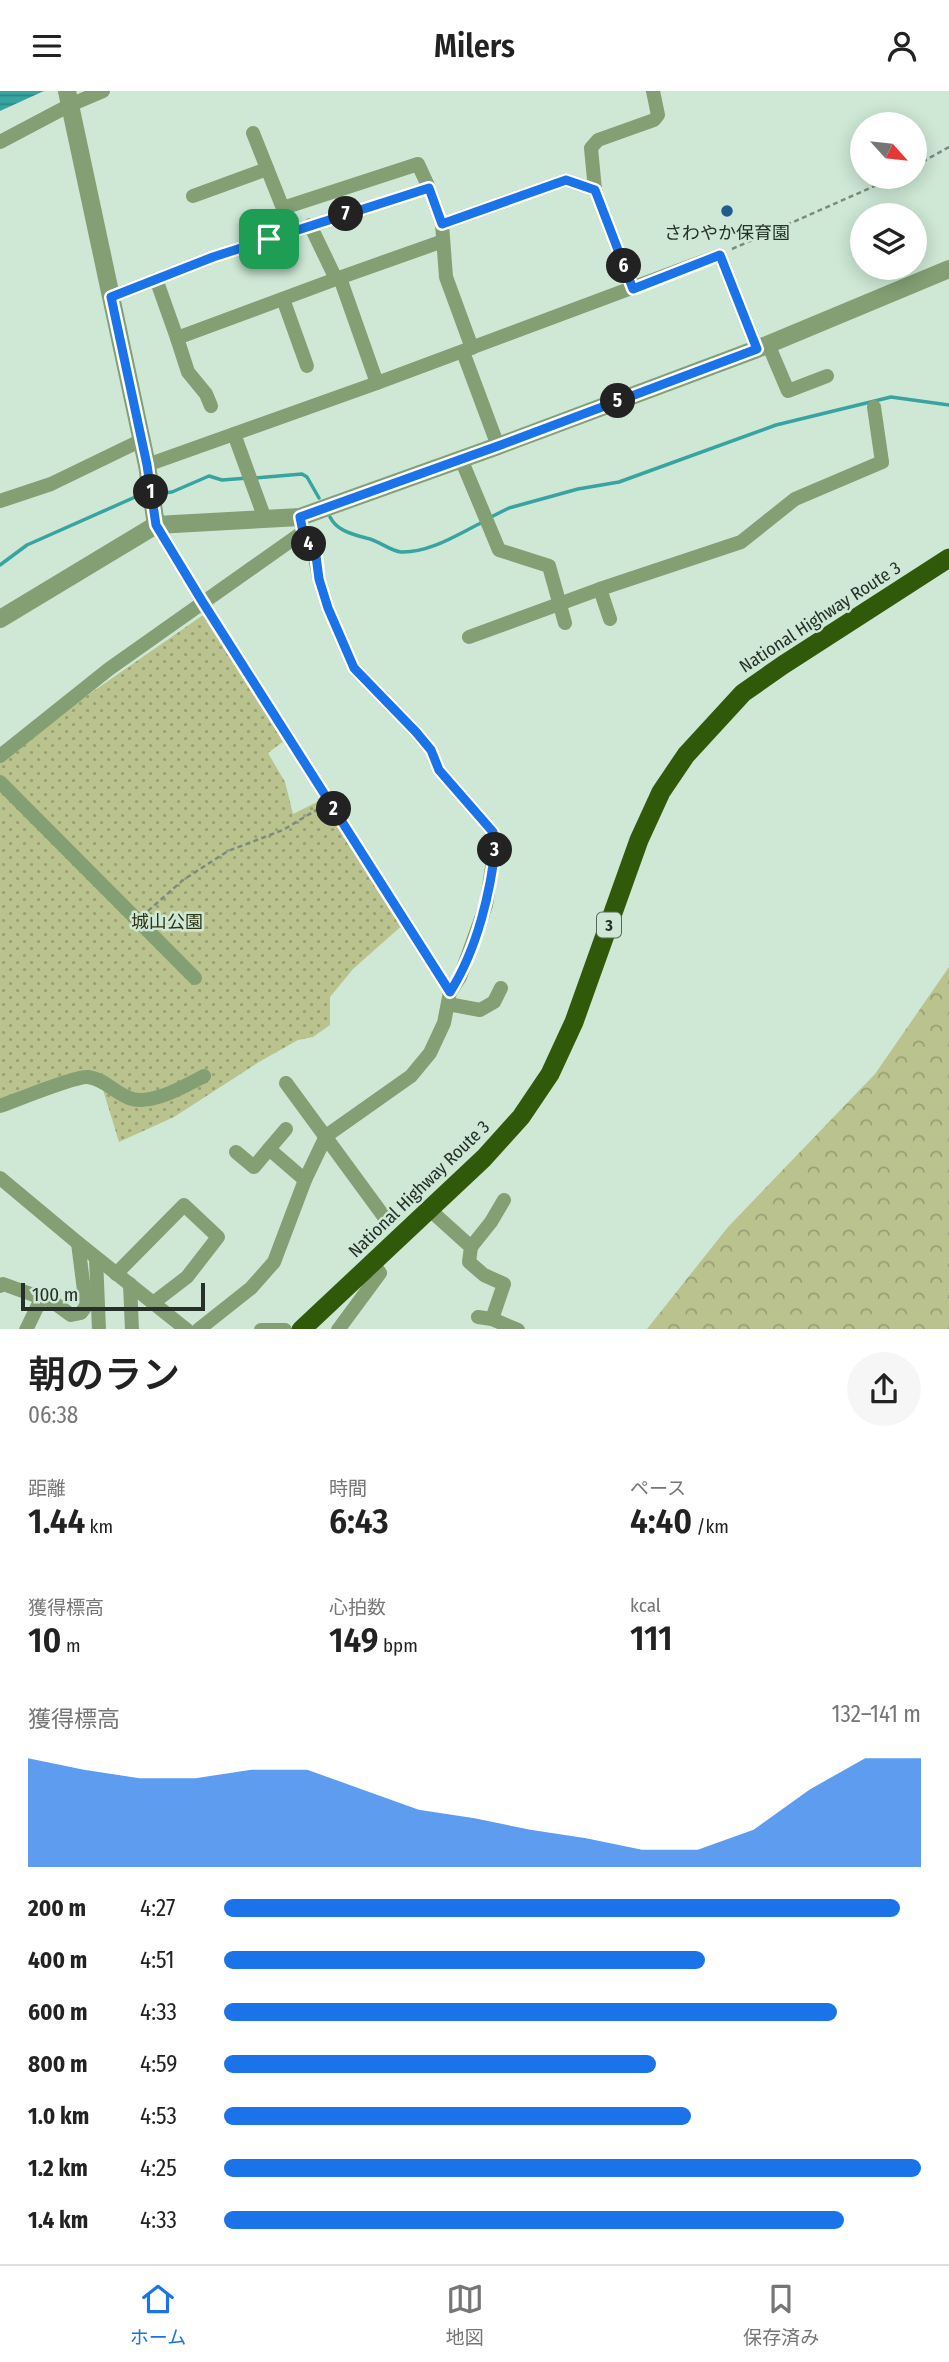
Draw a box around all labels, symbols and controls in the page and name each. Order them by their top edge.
icon: menu [28,27,66,65]
text: Milers [434,27,515,65]
icon: person [883,27,921,65]
north arrow [850,112,928,189]
map controls [850,112,927,280]
pin: 7 [328,197,364,231]
text: 7 [341,202,350,225]
marker: さわやか保育園 [719,203,735,219]
button: layers [850,203,927,280]
pin [239,209,299,269]
icon: arrive [250,220,288,258]
place label: さわやか保育園 [664,222,790,244]
pin: 6 [606,249,642,283]
text: 6 [619,254,628,277]
pin: 5 [600,383,636,419]
text: 5 [613,389,622,412]
pin: 1 [134,475,168,509]
text: 1 [146,480,155,503]
pin: 4 [292,526,326,561]
text: 4 [304,532,313,555]
street label: National Highway Route 3 [735,557,905,677]
pin: 2 [316,791,352,827]
text: 2 [329,797,338,820]
pin: 3 [477,833,512,867]
text: 3 [490,838,499,861]
park label: 城山公園 [131,911,203,933]
road number: 3 [597,912,621,937]
street label: National Highway Route 3 [344,1116,494,1262]
scale bar [21,1281,205,1312]
text: 100 m [32,1283,78,1306]
text: 朝のラン [28,1352,180,1398]
button: share [847,1352,921,1426]
text: 06:38 [28,1401,78,1429]
text: 距離 [28,1477,66,1500]
text: 時間 [329,1477,367,1500]
text: ペース [630,1477,686,1500]
text: 1.44 [28,1500,85,1542]
text: 6:43 [329,1500,389,1542]
text: 4:40 [630,1500,692,1542]
text: km [85,1515,113,1538]
text: /km [692,1515,729,1538]
text: kcal [630,1594,661,1617]
text: 獲得標高 [28,1596,104,1619]
text: 心拍数 [329,1596,386,1619]
text: 111 [630,1617,673,1659]
text: 10 [28,1619,61,1661]
text: 149 [329,1619,378,1661]
text: m [61,1634,81,1657]
text: bpm [378,1634,418,1657]
text: 132–141 m [831,1700,921,1728]
text: 獲得標高 [28,1705,120,1733]
text: 200 m [28,1894,86,1922]
text: 4:27 [140,1894,175,1922]
text: 400 m [28,1946,87,1974]
text: 4:51 [140,1946,175,1974]
text: 600 m [28,1998,87,2026]
text: 4:33 [140,1998,177,2026]
text: 800 m [28,2050,88,2078]
text: 4:59 [140,2050,178,2078]
text: 1.0 km [28,2102,89,2130]
text: 4:53 [140,2102,177,2130]
text: 1.2 km [28,2154,88,2182]
text: 4:25 [140,2154,177,2182]
text: 1.4 km [28,2206,88,2234]
text: 4:33 [140,2206,177,2234]
tab: ホーム [130,2280,186,2349]
tab: 地図 [446,2280,484,2349]
tab: 保存済み [743,2280,819,2349]

